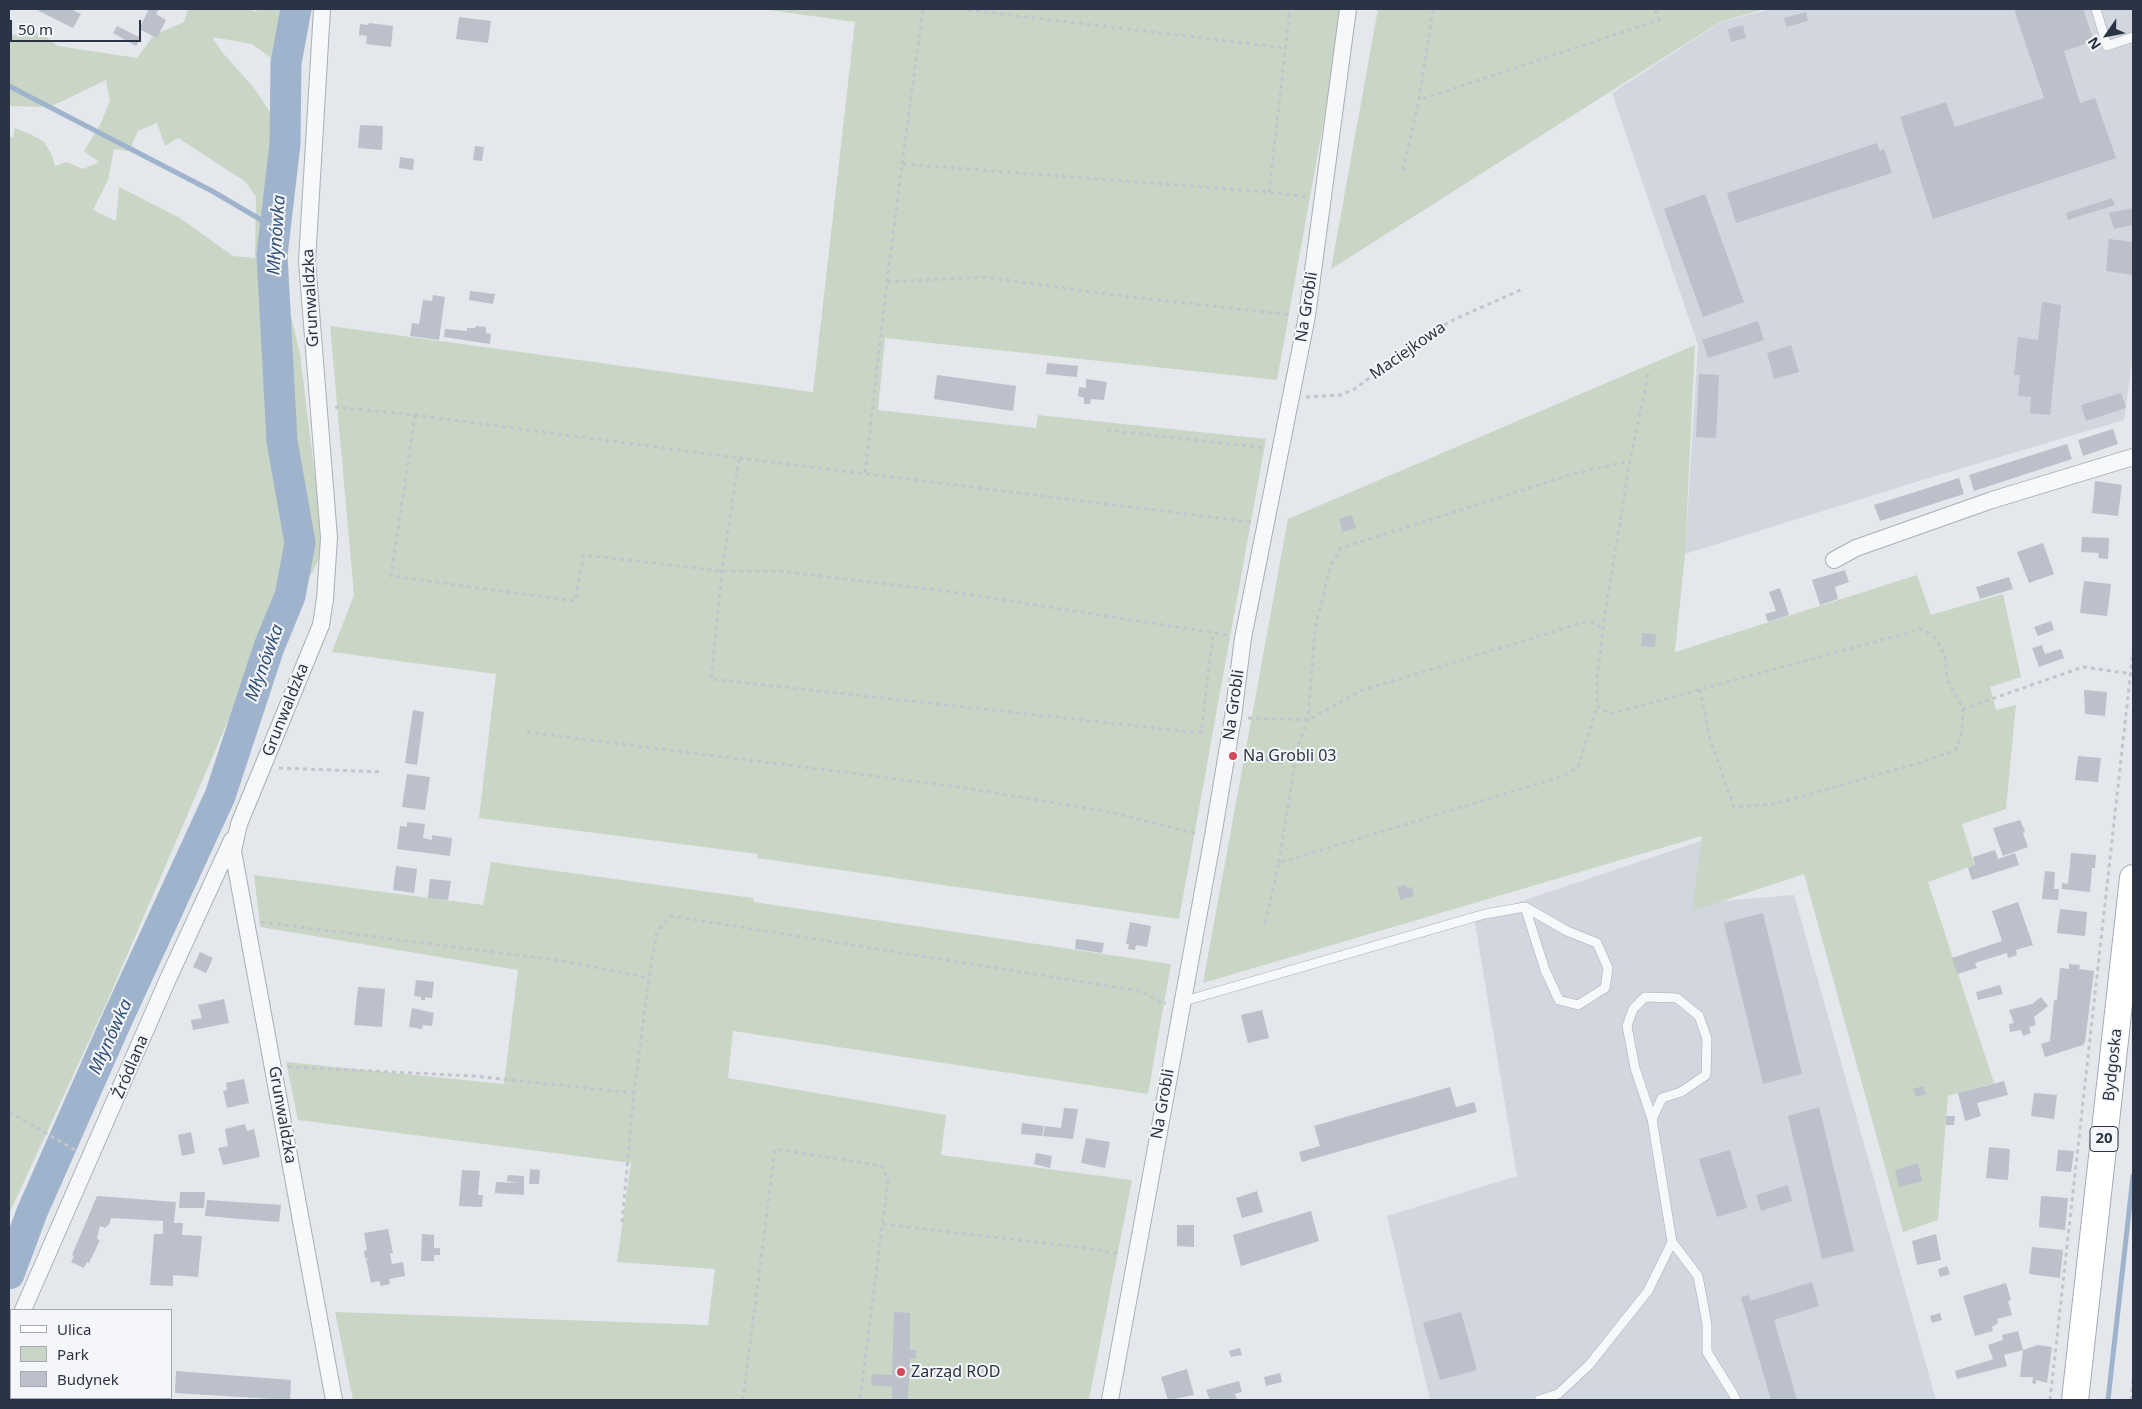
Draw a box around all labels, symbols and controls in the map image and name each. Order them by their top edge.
scale bar [12,10,144,42]
north arrow [2082,10,2132,60]
text: 50 m [18,19,53,39]
text: N [2083,33,2105,53]
water label: Młynówka [263,194,291,276]
street label: Grunwaldzka [299,248,323,348]
street label: Na Grobli [1292,270,1322,344]
street label: Maciejkowa [1366,318,1450,384]
water label: Młynówka [241,621,289,705]
street label: Grunwaldzka [259,661,313,759]
street label: Na Grobli [1220,669,1248,741]
place label: Na Grobli 03 [1243,746,1336,766]
marker: Na Grobli 03 [1227,750,1239,762]
water label: Młynówka [85,996,137,1078]
street label: Bydgoska [2100,1028,2126,1102]
street label: Źródlana [109,1032,153,1102]
street label: Grunwaldzka [264,1065,300,1165]
street label: Na Grobli [1147,1067,1179,1141]
road number: 20 [2090,1126,2118,1152]
legend [10,1309,172,1399]
text: Ulica [57,1319,91,1339]
text: Park [57,1344,89,1364]
place label: Zarząd ROD [911,1362,1000,1382]
marker: Zarząd ROD [895,1366,907,1378]
text: Budynek [57,1369,119,1389]

